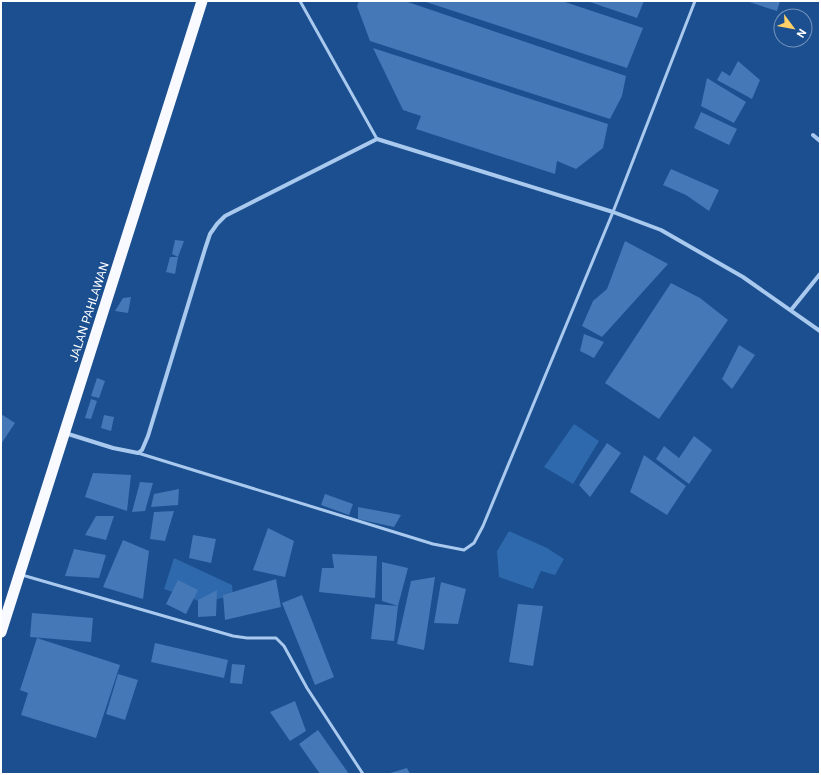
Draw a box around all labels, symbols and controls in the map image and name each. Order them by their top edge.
north arrow [773,8,813,48]
text: N [793,26,809,40]
street label: JALAN PAHLAWAN [66,260,112,364]

